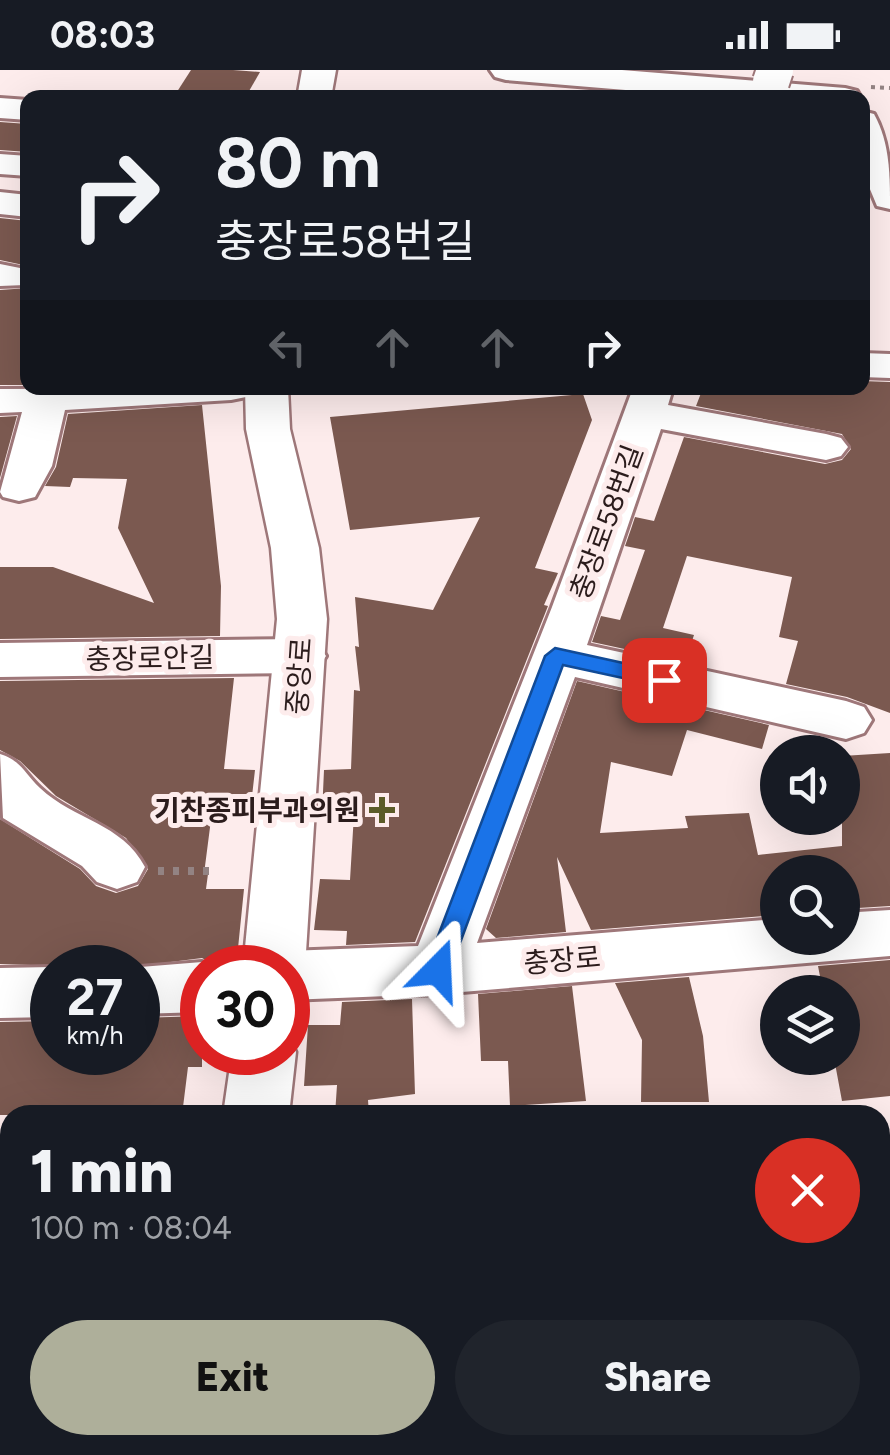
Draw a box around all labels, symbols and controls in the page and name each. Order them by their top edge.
text: 08:03 [50,12,155,58]
text: 80 m [215,120,381,205]
icon: right [50,130,180,260]
text: 충장로58번길 [215,214,476,268]
icon: left [260,320,315,375]
icon: ahead [365,320,420,375]
icon: ahead [470,320,525,375]
icon: right [575,320,630,375]
street label: 충장로58번길 [562,440,650,604]
street label: 중앙로 [279,636,319,716]
pin [622,638,707,723]
street label: 충장로안길 [85,640,215,676]
icon: arrive [637,653,692,708]
map controls [760,735,860,1075]
button: sound [760,735,860,835]
place label: 기찬종피부과의원 [154,793,360,827]
marker: 기찬종피부과의원 [369,797,395,823]
button: search [760,855,860,955]
position arrow [386,918,490,1022]
street label: 충장로 [522,940,602,980]
speed limit sign: 30 [180,945,310,1075]
text: 27 [67,967,123,1028]
button: layers [760,975,860,1075]
text: km/h [66,1020,124,1050]
text: 1 min [30,1135,173,1207]
button: close [755,1138,860,1243]
text: 100 m · 08:04 [30,1209,232,1247]
button: Exit [30,1320,435,1435]
button: Share [455,1320,860,1435]

